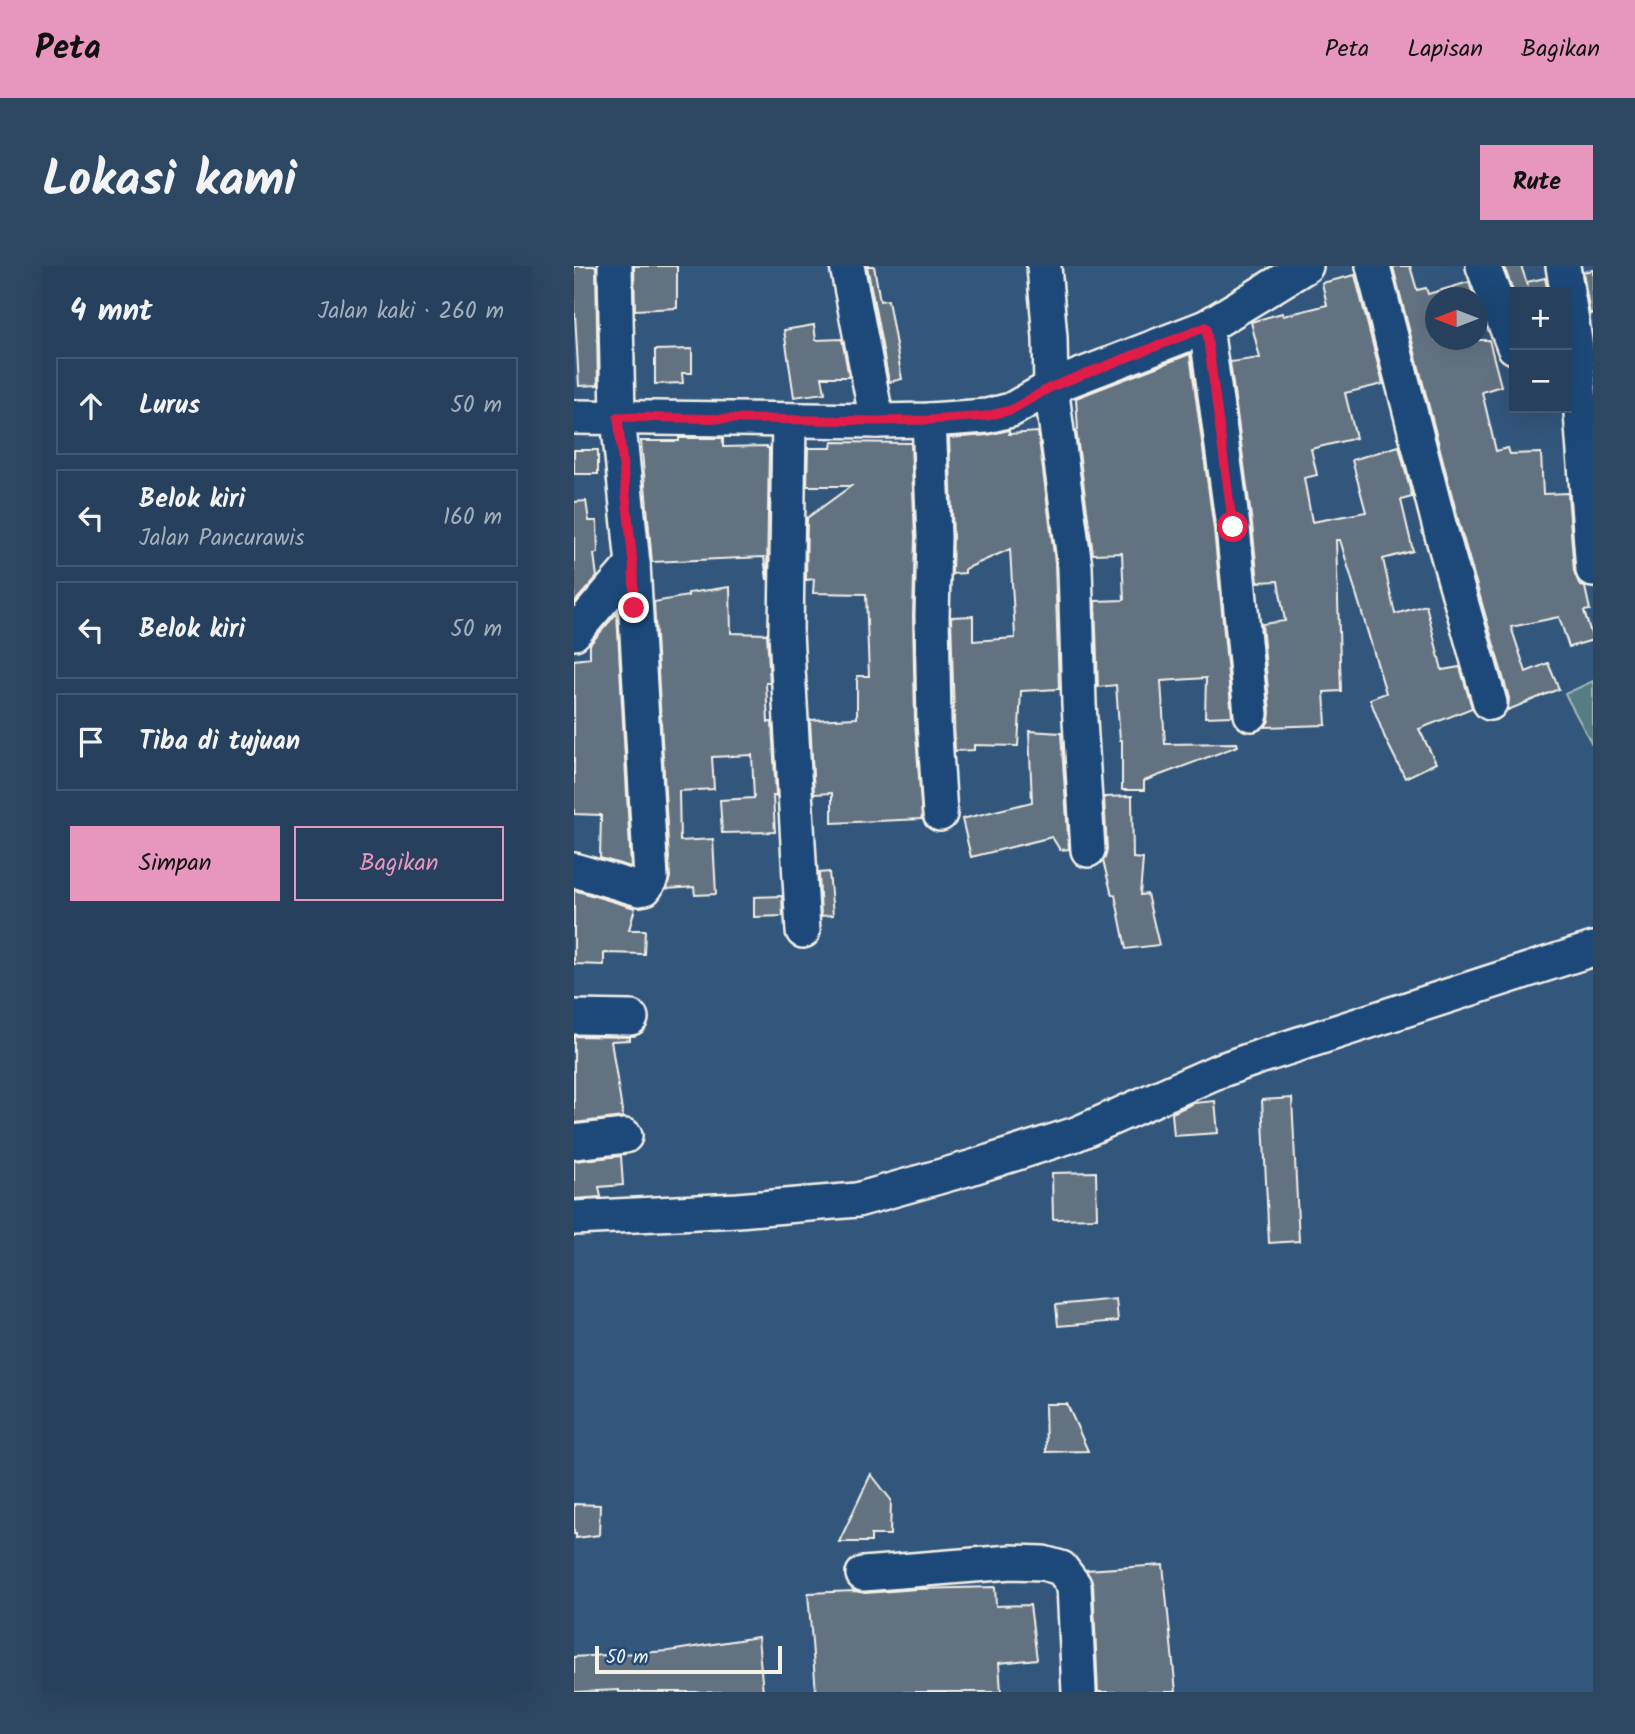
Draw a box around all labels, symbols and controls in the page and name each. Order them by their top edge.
text: Peta [35,23,101,76]
text: Peta [1325,30,1369,69]
text: Lapisan [1407,30,1483,69]
text: Bagikan [1521,30,1600,69]
text: Lokasi kami [42,143,297,221]
button: Rute [1480,145,1593,220]
north arrow [1425,287,1488,350]
map controls [1509,287,1572,413]
button: + [1509,287,1572,350]
text: 4 mnt [70,288,153,336]
text: Jalan kaki · 260 m [318,294,504,330]
button: − [1509,350,1572,413]
text: Lurus [139,385,200,427]
icon: ahead [72,387,110,425]
text: 50 m [451,388,502,424]
text: Belok kiri [139,479,245,521]
icon: left [72,499,110,537]
text: 160 m [443,500,502,536]
route start [1217,511,1248,542]
text: Jalan Pancurawis [139,521,304,557]
route end [618,592,649,623]
text: Belok kiri [139,609,245,651]
icon: left [72,611,110,649]
text: 50 m [451,612,502,648]
text: Tiba di tujuan [139,721,300,763]
icon: arrive [72,723,110,761]
button: Simpan [70,826,280,901]
button: Bagikan [294,826,504,901]
scale bar [595,1643,782,1675]
text: 50 m [606,1643,648,1673]

